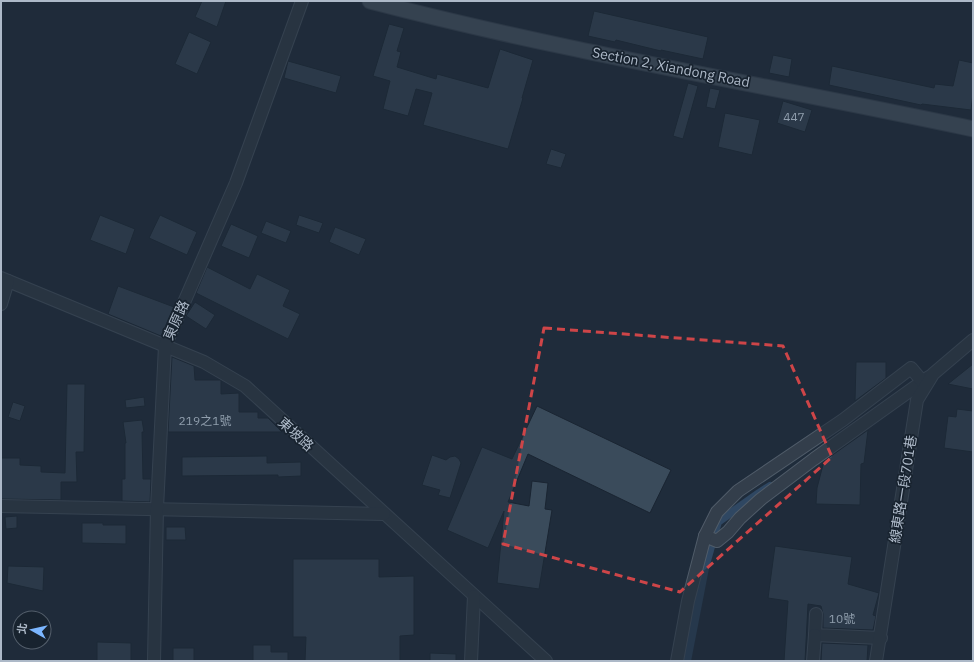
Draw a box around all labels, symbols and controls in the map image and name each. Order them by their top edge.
street label: Section 2, Xiandong Road [591,43,751,91]
house number: 447 [783,109,805,124]
street label: 東原路 [159,297,193,343]
house number: 219之1號 [179,413,231,428]
street label: 東坡路 [274,413,318,455]
street label: 線東路一段701巷 [886,434,920,544]
north arrow [12,610,52,650]
house number: 10號 [829,611,855,626]
text: 北 [14,622,30,635]

